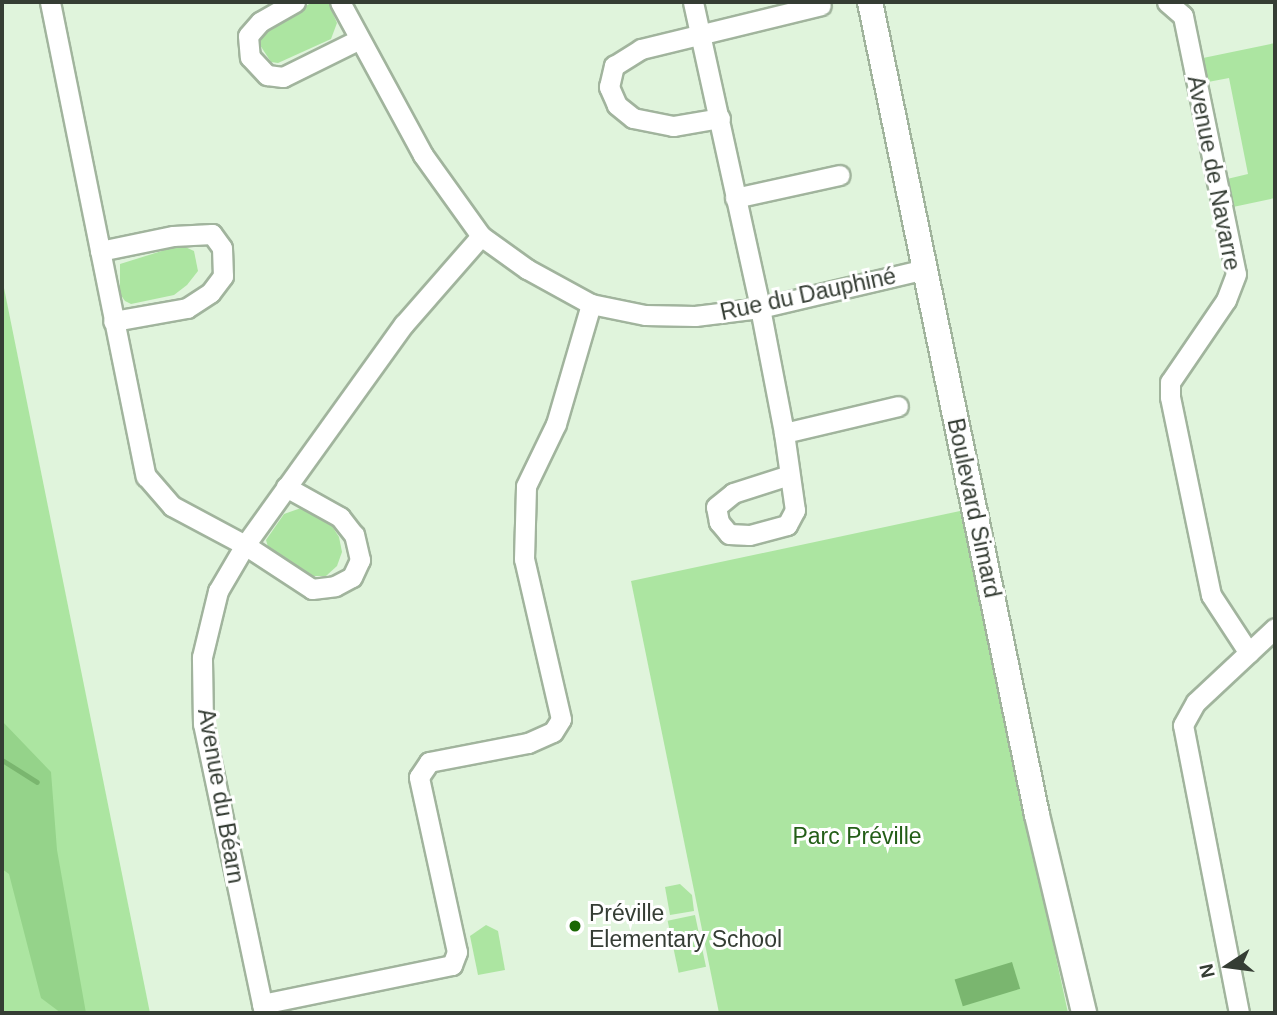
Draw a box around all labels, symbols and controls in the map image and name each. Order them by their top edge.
street label: Avenue de Navarre [1182,73,1246,273]
street label: Rue du Dauphiné [718,262,898,326]
street label: Boulevard Simard [941,416,1007,600]
street label: Avenue du Béarn [192,706,250,886]
park label: Parc Préville [792,822,922,850]
place label: Préville Elementary School [589,899,782,953]
marker: Préville Elementary School [567,918,583,934]
north arrow [1193,931,1263,1001]
text: N [1195,962,1219,980]

